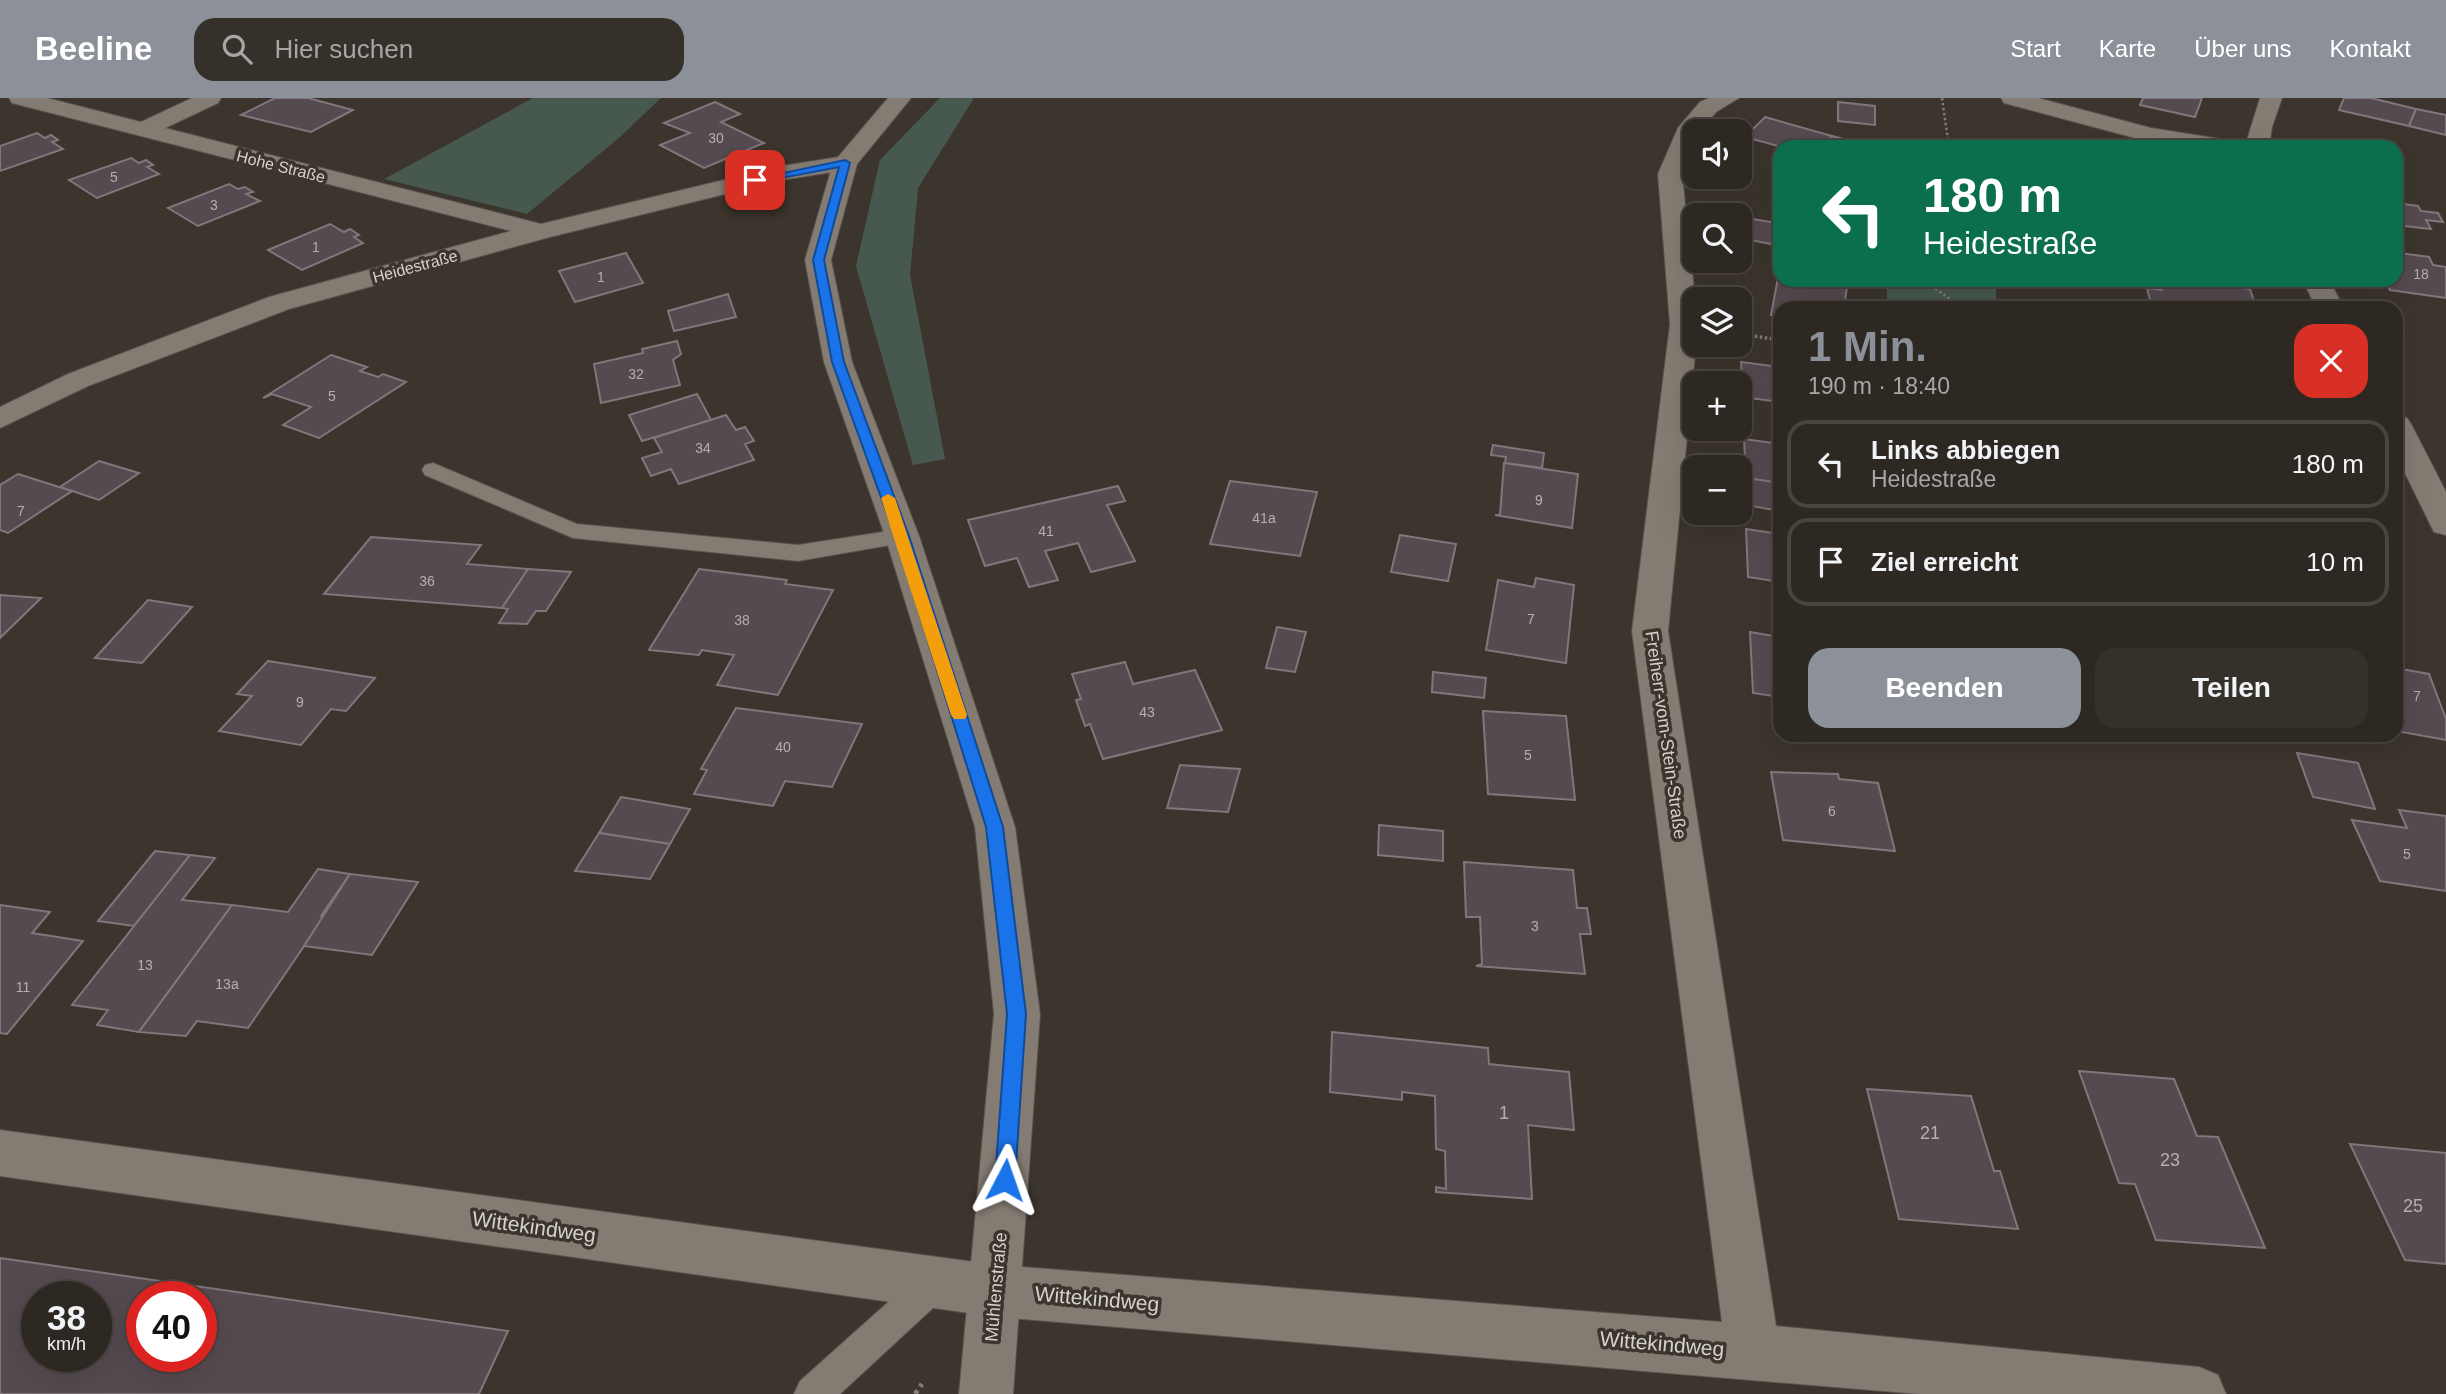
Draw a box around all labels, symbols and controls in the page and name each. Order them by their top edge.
search box [194,18,684,81]
text: Beeline [35,30,152,67]
icon: search [218,30,256,68]
text: Hier suchen [274,34,413,64]
text: Start [2010,35,2061,62]
text: Karte [2099,35,2156,62]
text: Über uns [2194,35,2292,62]
text: Kontakt [2330,35,2411,62]
map controls [1682,119,1752,525]
button: sound [1682,119,1752,189]
house number: 30 [708,130,724,146]
street label: Hohe Straße [235,147,327,186]
pin [725,150,785,210]
icon: arrive [736,161,774,199]
icon: left [1808,168,1899,259]
text: 180 m [1923,168,2062,222]
house number: 5 [110,169,118,185]
house number: 3 [210,197,218,213]
button: search [1682,203,1752,273]
text: Heidestraße [1923,225,2097,261]
house number: 1 [312,239,320,255]
street label: Heidestraße [371,247,460,286]
house number: 18 [2413,266,2429,282]
house number: 1 [597,269,605,285]
button: layers [1682,287,1752,357]
text: 1 Min. [1808,323,1927,370]
button: close [2294,324,2368,398]
house number: 32 [628,366,644,382]
button: + [1682,371,1752,441]
text: 190 m · 18:40 [1808,373,1950,399]
house number: 5 [328,388,336,404]
text: Links abbiegen [1871,435,2060,465]
house number: 34 [695,440,711,456]
icon: left [1812,445,1850,483]
text: 180 m [2292,449,2364,479]
button: − [1682,455,1752,525]
text: Heidestraße [1871,466,1996,492]
house number: 9 [1535,492,1543,508]
house number: 7 [17,503,25,519]
house number: 41a [1252,510,1276,526]
house number: 41 [1038,523,1054,539]
icon: arrive [1812,543,1850,581]
text: Ziel erreicht [1871,547,2018,577]
text: 10 m [2306,547,2364,577]
house number: 36 [419,573,435,589]
house number: 7 [1527,611,1535,627]
house number: 38 [734,612,750,628]
street label: Freiherr-vom-Stein-Straße [1641,630,1691,840]
button: Beenden [1808,648,2081,728]
button: Teilen [2095,648,2368,728]
house number: 7 [2413,688,2421,704]
house number: 9 [296,694,304,710]
house number: 43 [1139,704,1155,720]
house number: 40 [775,739,791,755]
house number: 5 [1524,747,1532,763]
house number: 6 [1828,803,1836,819]
house number: 5 [2403,846,2411,862]
house number: 3 [1531,918,1539,934]
house number: 13 [137,957,153,973]
house number: 13a [215,976,239,992]
house number: 11 [16,979,30,995]
house number: 1 [1499,1103,1509,1123]
house number: 21 [1920,1123,1940,1143]
position arrow [968,1143,1042,1217]
house number: 23 [2160,1150,2180,1170]
house number: 25 [2403,1196,2423,1216]
street label: Wittekindweg [471,1206,598,1247]
street label: Mühlenstraße [981,1231,1011,1343]
speed limit sign: 40 [126,1281,217,1372]
street label: Wittekindweg [1034,1282,1160,1315]
text: 38 [47,1298,86,1337]
street label: Wittekindweg [1599,1327,1725,1360]
text: km/h [47,1334,86,1354]

